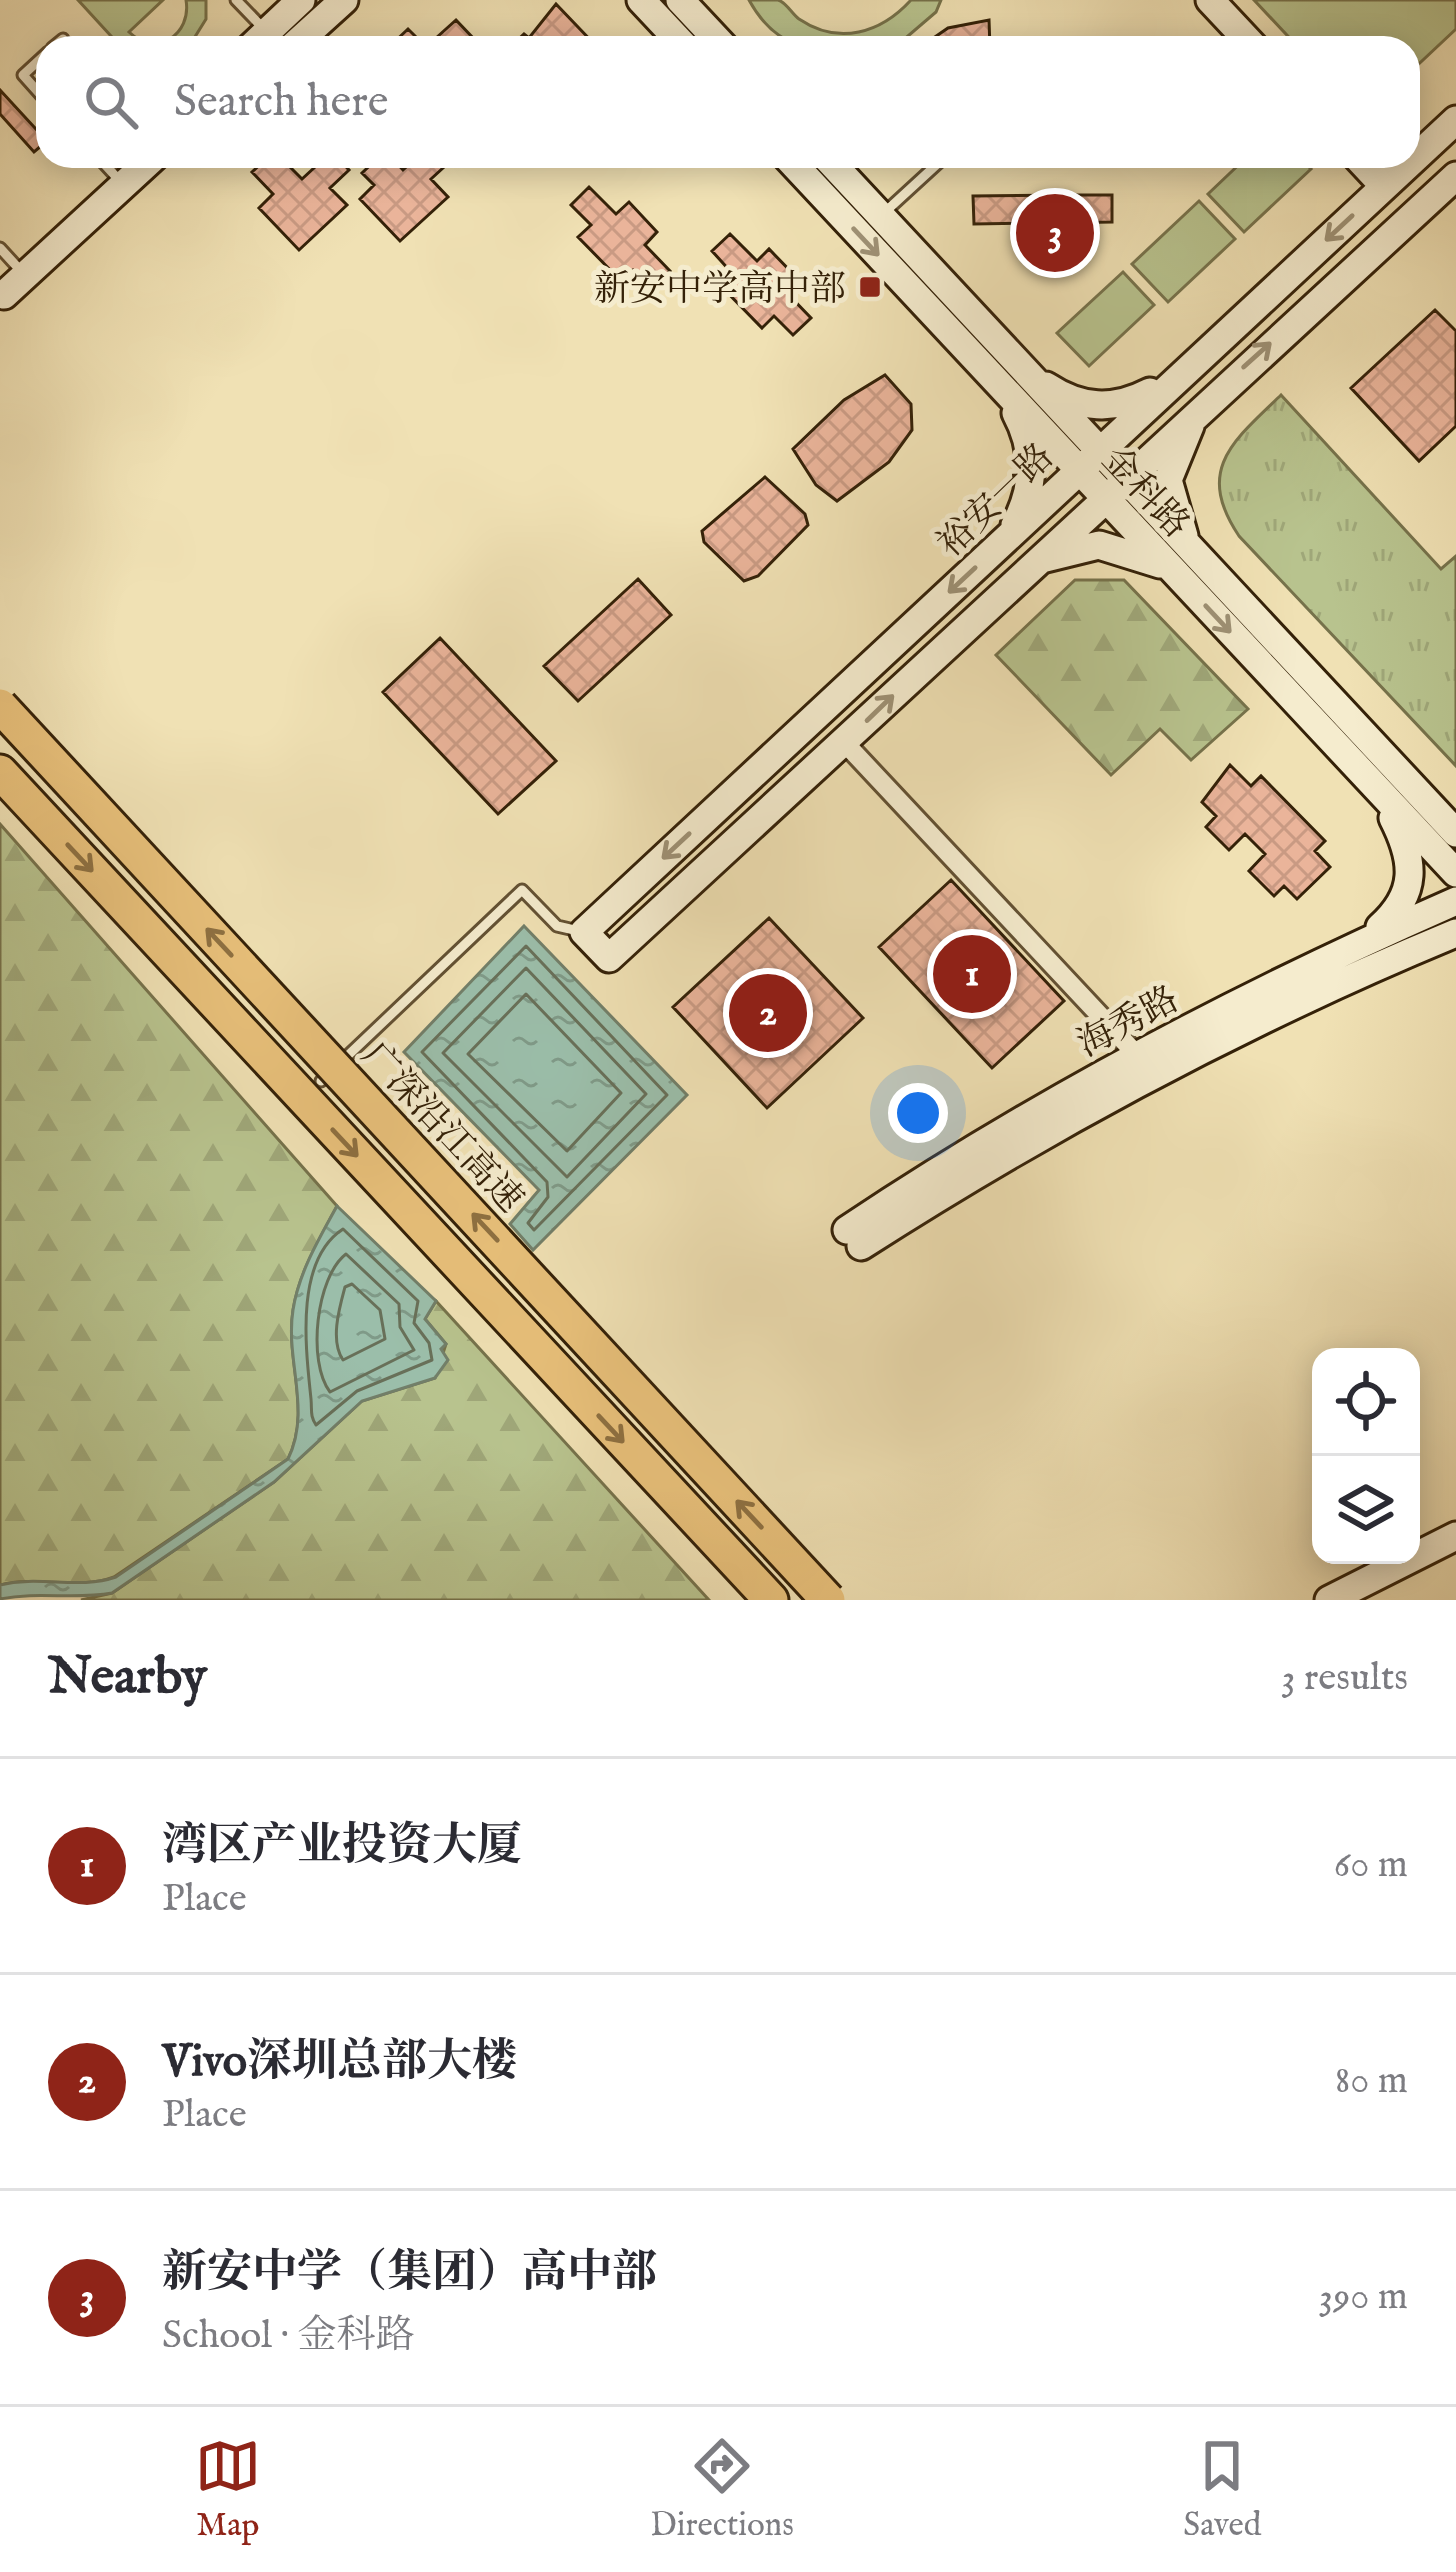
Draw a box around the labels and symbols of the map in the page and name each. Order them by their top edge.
pin: 3 [1016,188,1094,278]
one-way arrow [1324,214,1354,241]
one-way arrow [851,226,879,256]
place label: 新安中学高中部 [594,267,846,313]
marker: 新安中学高中部 [857,274,883,300]
one-way arrow [1241,342,1272,369]
street label: 裕安一路 [928,435,1064,568]
street label: 金科路 [1091,438,1198,548]
one-way arrow [947,566,977,593]
one-way arrow [1203,604,1231,633]
one-way arrow [865,694,895,722]
one-way arrow [662,832,692,859]
one-way arrow [65,843,93,872]
one-way arrow [206,927,233,957]
pin: 1 [933,929,1011,1019]
pin: 2 [729,968,807,1058]
street label: 海秀路 [1070,977,1187,1068]
street label: 广深沿江高速 [351,1033,532,1223]
your location [888,1083,948,1143]
one-way arrow [331,1128,359,1158]
one-way arrow [471,1213,499,1243]
one-way arrow [597,1413,625,1443]
one-way arrow [735,1500,764,1530]

